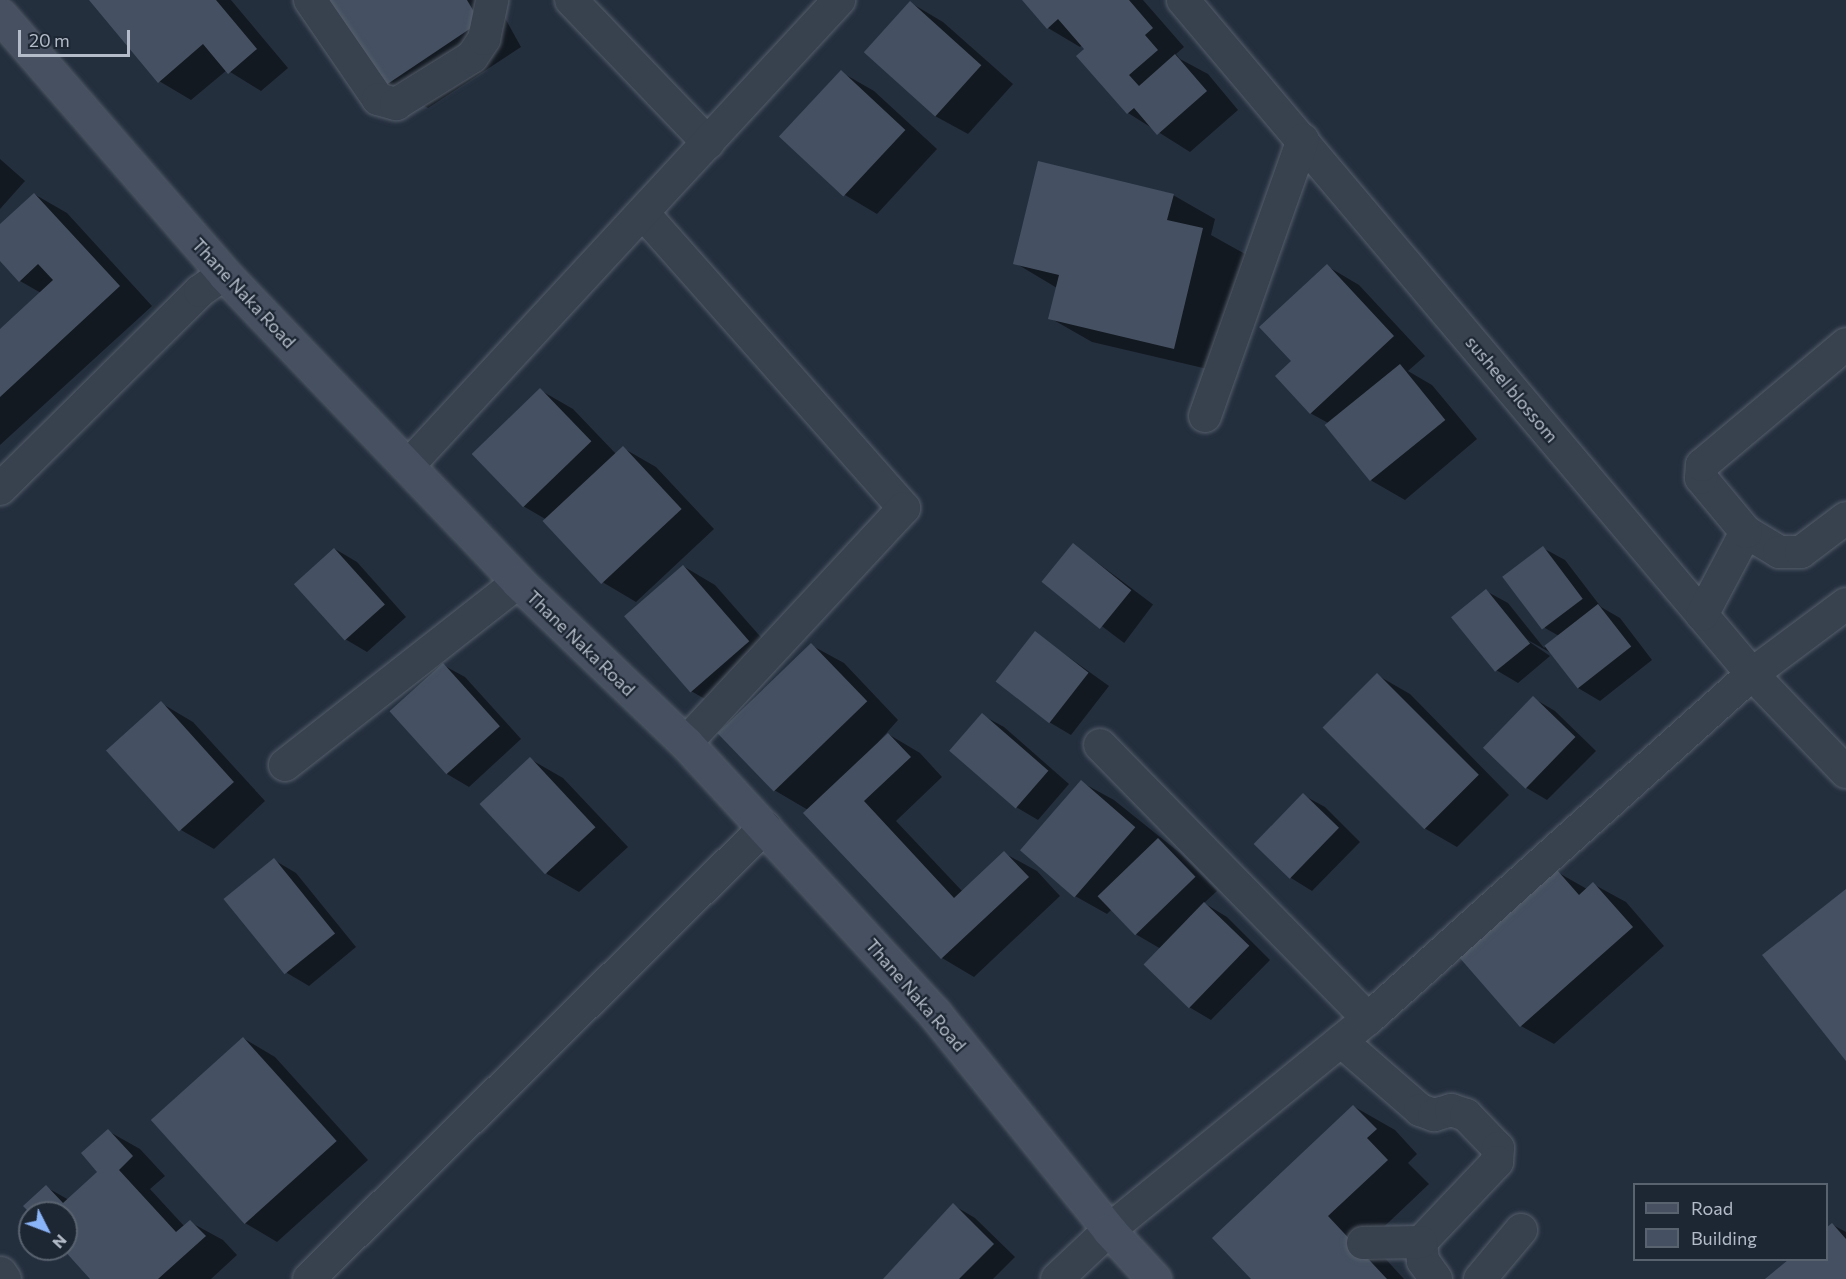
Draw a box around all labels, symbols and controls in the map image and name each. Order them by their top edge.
scale bar [21,18,134,56]
text: 20 m [29,29,70,51]
street label: Thane Naka Road [188,234,300,352]
street label: susheel blossom [1461,331,1563,447]
street label: Thane Naka Road [522,586,640,700]
street label: Thane Naka Road [861,934,971,1056]
legend [1633,1183,1828,1261]
text: Road [1691,1197,1733,1219]
north arrow [18,1201,78,1261]
text: Building [1691,1227,1757,1249]
text: N [49,1231,71,1253]

